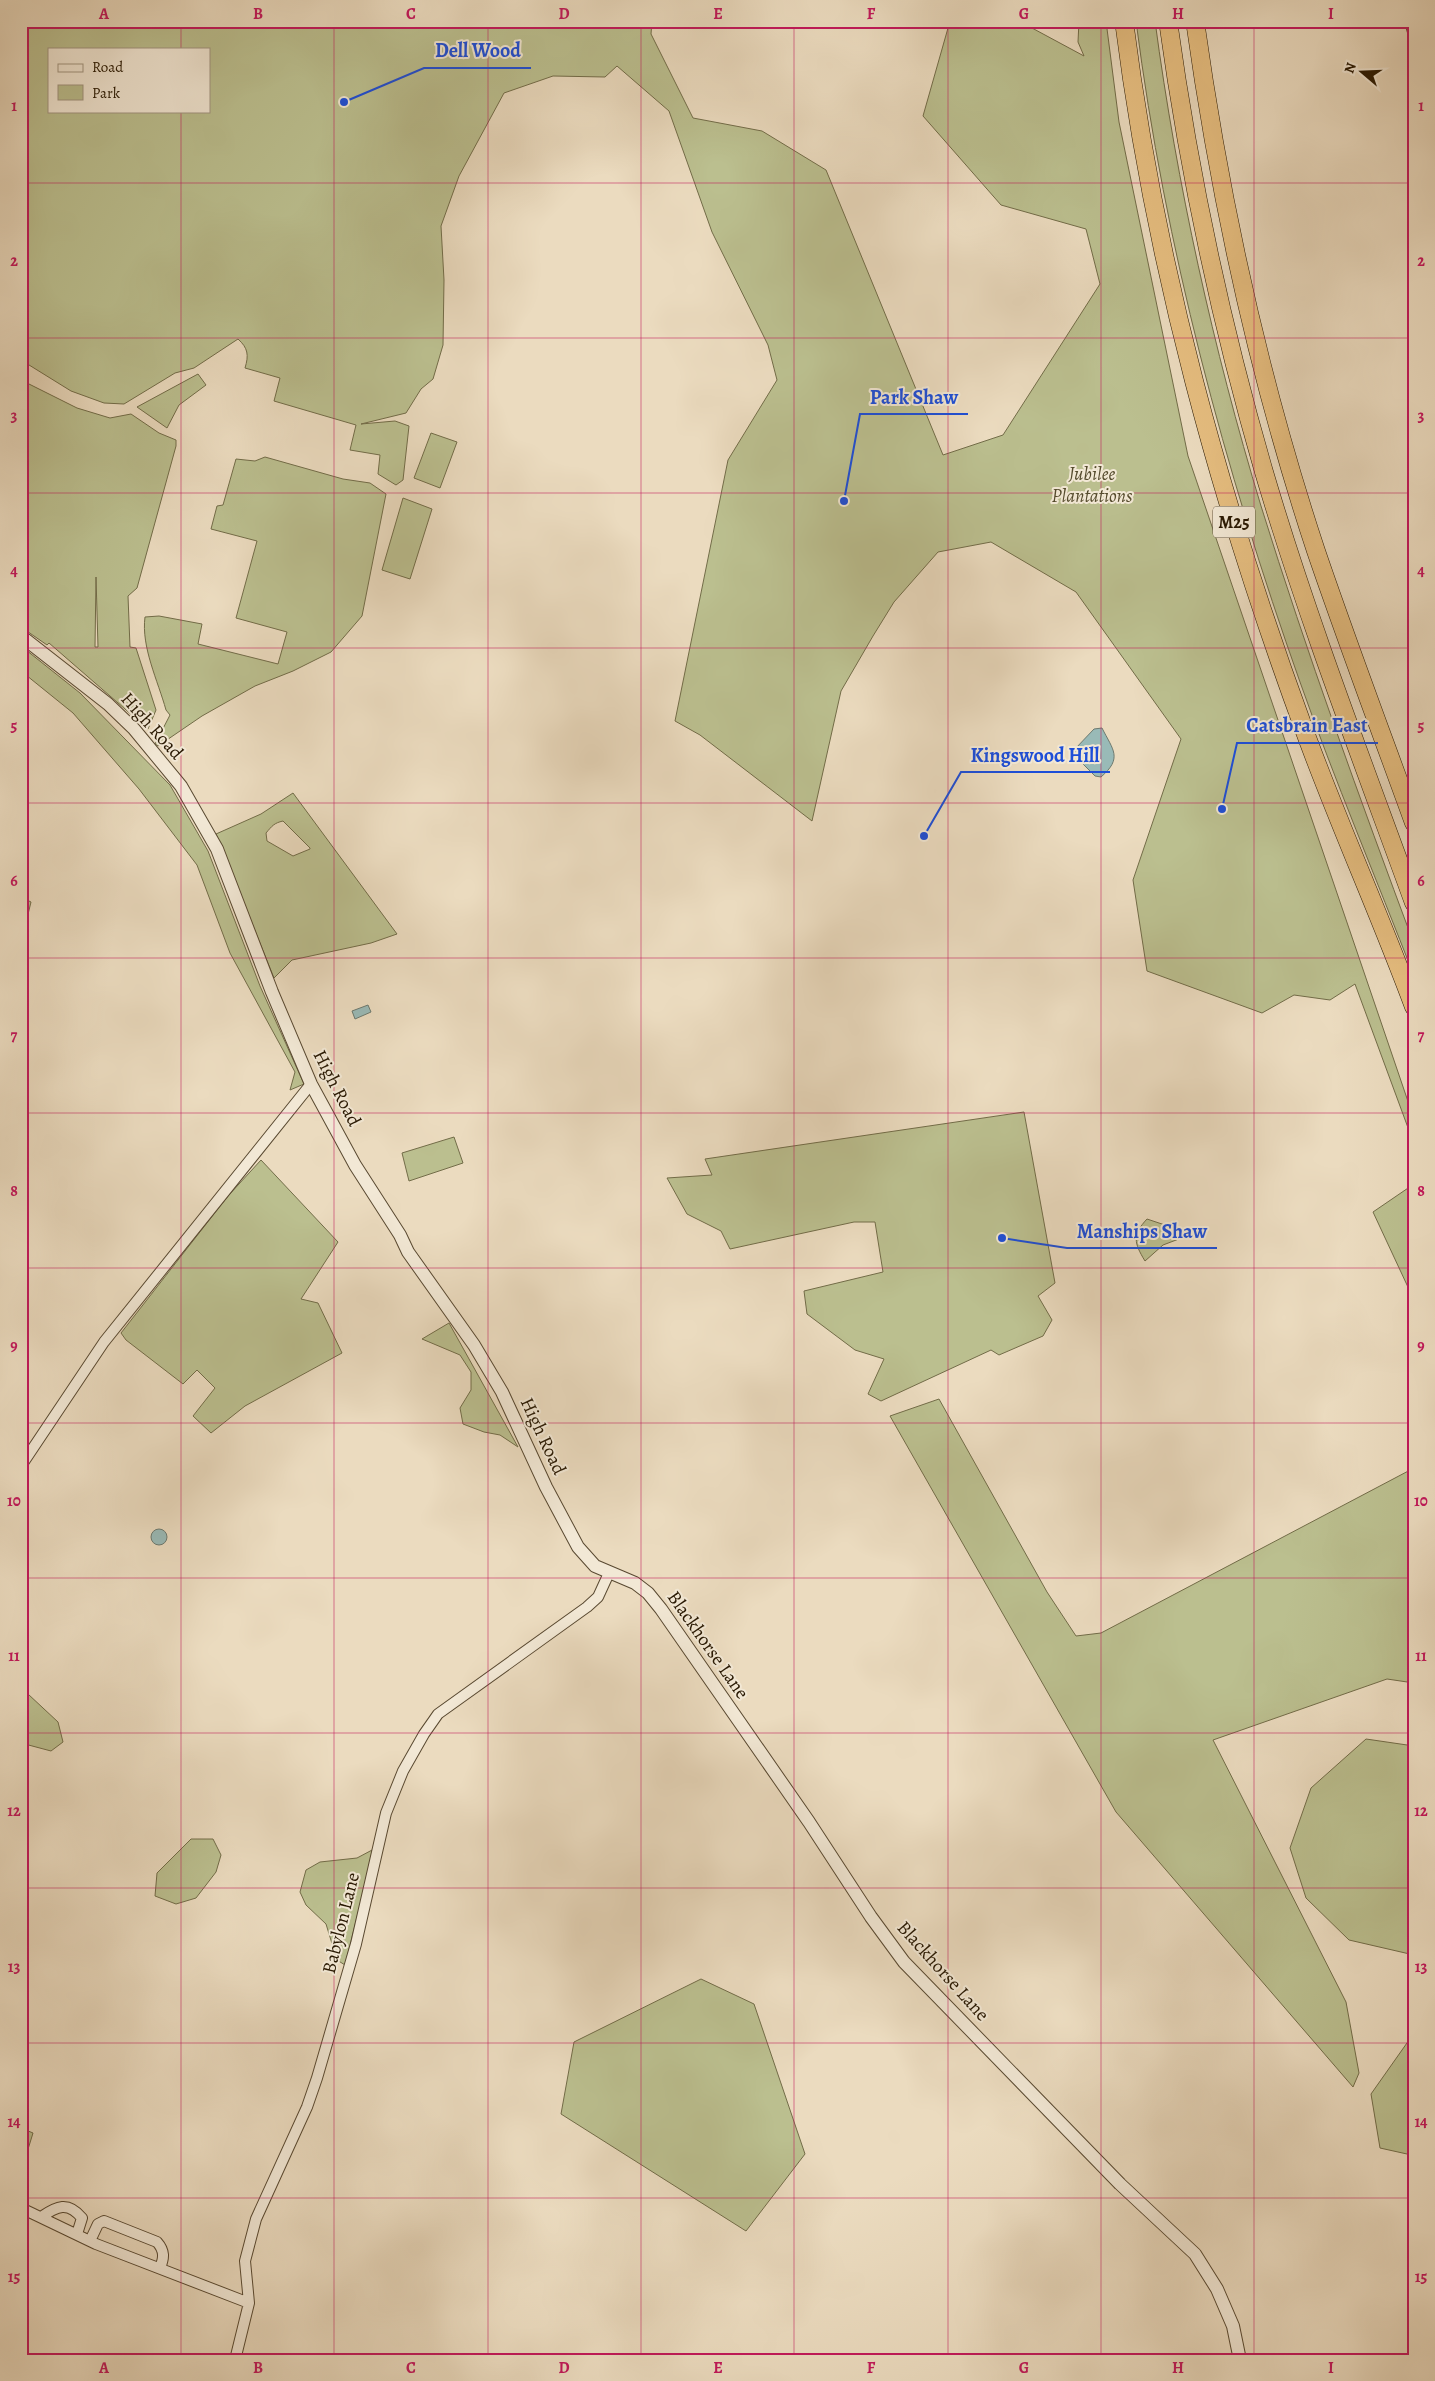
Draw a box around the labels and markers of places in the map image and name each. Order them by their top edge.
callout: Dell Wood [424,33,531,68]
callout: Park Shaw [860,379,968,414]
callout: Catsbrain East [1237,708,1378,743]
callout: Kingswood Hill [961,737,1110,772]
callout: Manships Shaw [1067,1213,1217,1248]

